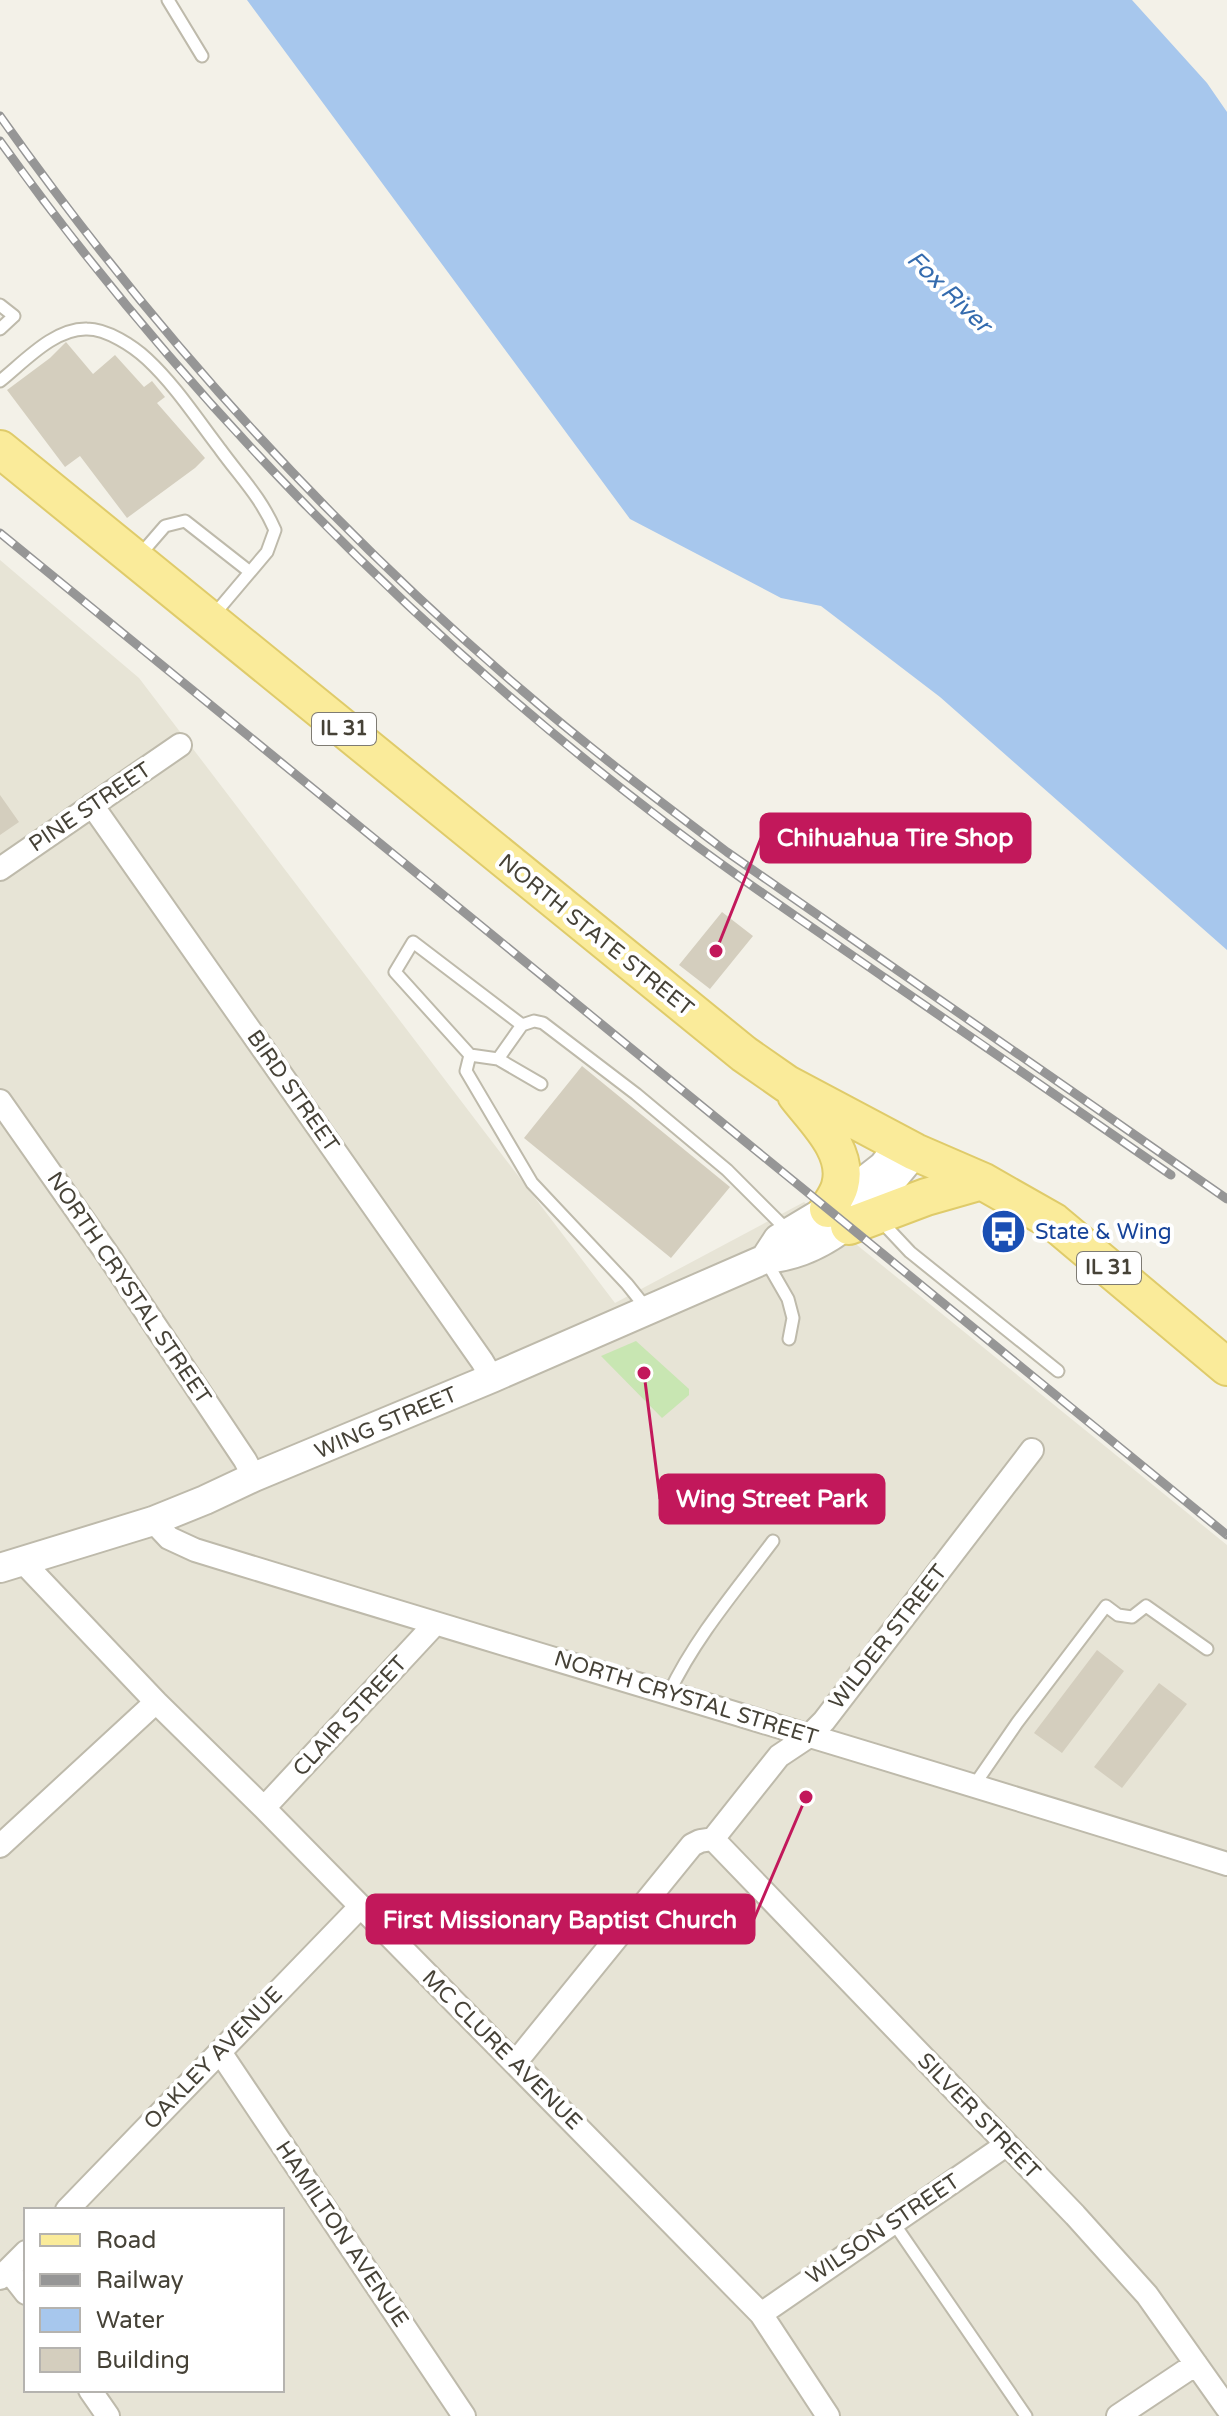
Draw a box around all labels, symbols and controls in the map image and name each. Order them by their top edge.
water label: Fox River [901,245,999,341]
road number: IL 31 [312,713,376,745]
street label: PINE STREET [24,756,157,857]
callout: Chihuahua Tire Shop [761,814,1030,862]
text: Chihuahua Tire Shop [777,824,1013,853]
street label: NORTH STATE STREET [493,848,699,1022]
street label: BIRD STREET [241,1025,345,1157]
street label: NORTH CRYSTAL STREET [41,1167,217,1410]
bus stop icon: State & Wing [980,1208,1028,1256]
place label: State & Wing [1035,1219,1172,1245]
road number: IL 31 [1077,1252,1141,1284]
street label: WING STREET [311,1381,462,1465]
callout: Wing Street Park [660,1475,884,1523]
text: Wing Street Park [676,1485,868,1514]
street label: WILDER STREET [823,1559,953,1715]
street label: NORTH CRYSTAL STREET [551,1645,822,1751]
street label: CLAIR STREET [288,1650,413,1781]
callout: First Missionary Baptist Church [367,1895,754,1943]
text: First Missionary Baptist Church [383,1906,737,1935]
street label: MC CLURE AVENUE [417,1965,587,2135]
street label: OAKLEY AVENUE [138,1981,288,2135]
street label: SILVER STREET [912,2047,1046,2185]
street label: HAMILTON AVENUE [270,2136,414,2332]
street label: WILSON STREET [801,2168,965,2290]
legend [24,2208,284,2392]
text: Road [96,2226,156,2255]
text: Railway [96,2266,184,2295]
text: Water [96,2306,165,2335]
text: Building [96,2346,190,2375]

